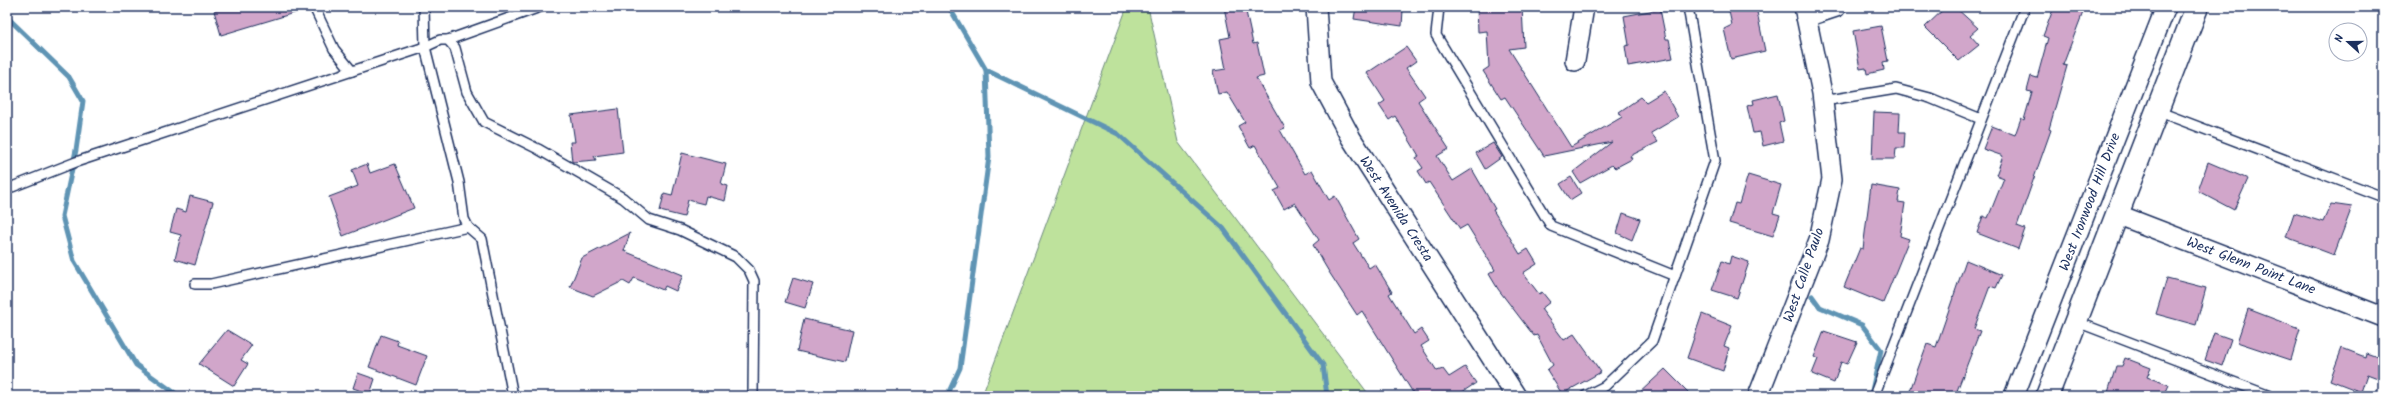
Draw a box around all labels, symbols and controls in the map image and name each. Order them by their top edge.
north arrow [2328,22,2368,62]
text: N [2330,32,2349,45]
street label: West Ironwood Hill Drive [2054,129,2127,274]
street label: West Avenida Cresta [1353,152,1439,266]
street label: West Calle Paulo [1778,225,1830,325]
street label: West Glenn Point Lane [2183,231,2319,301]

